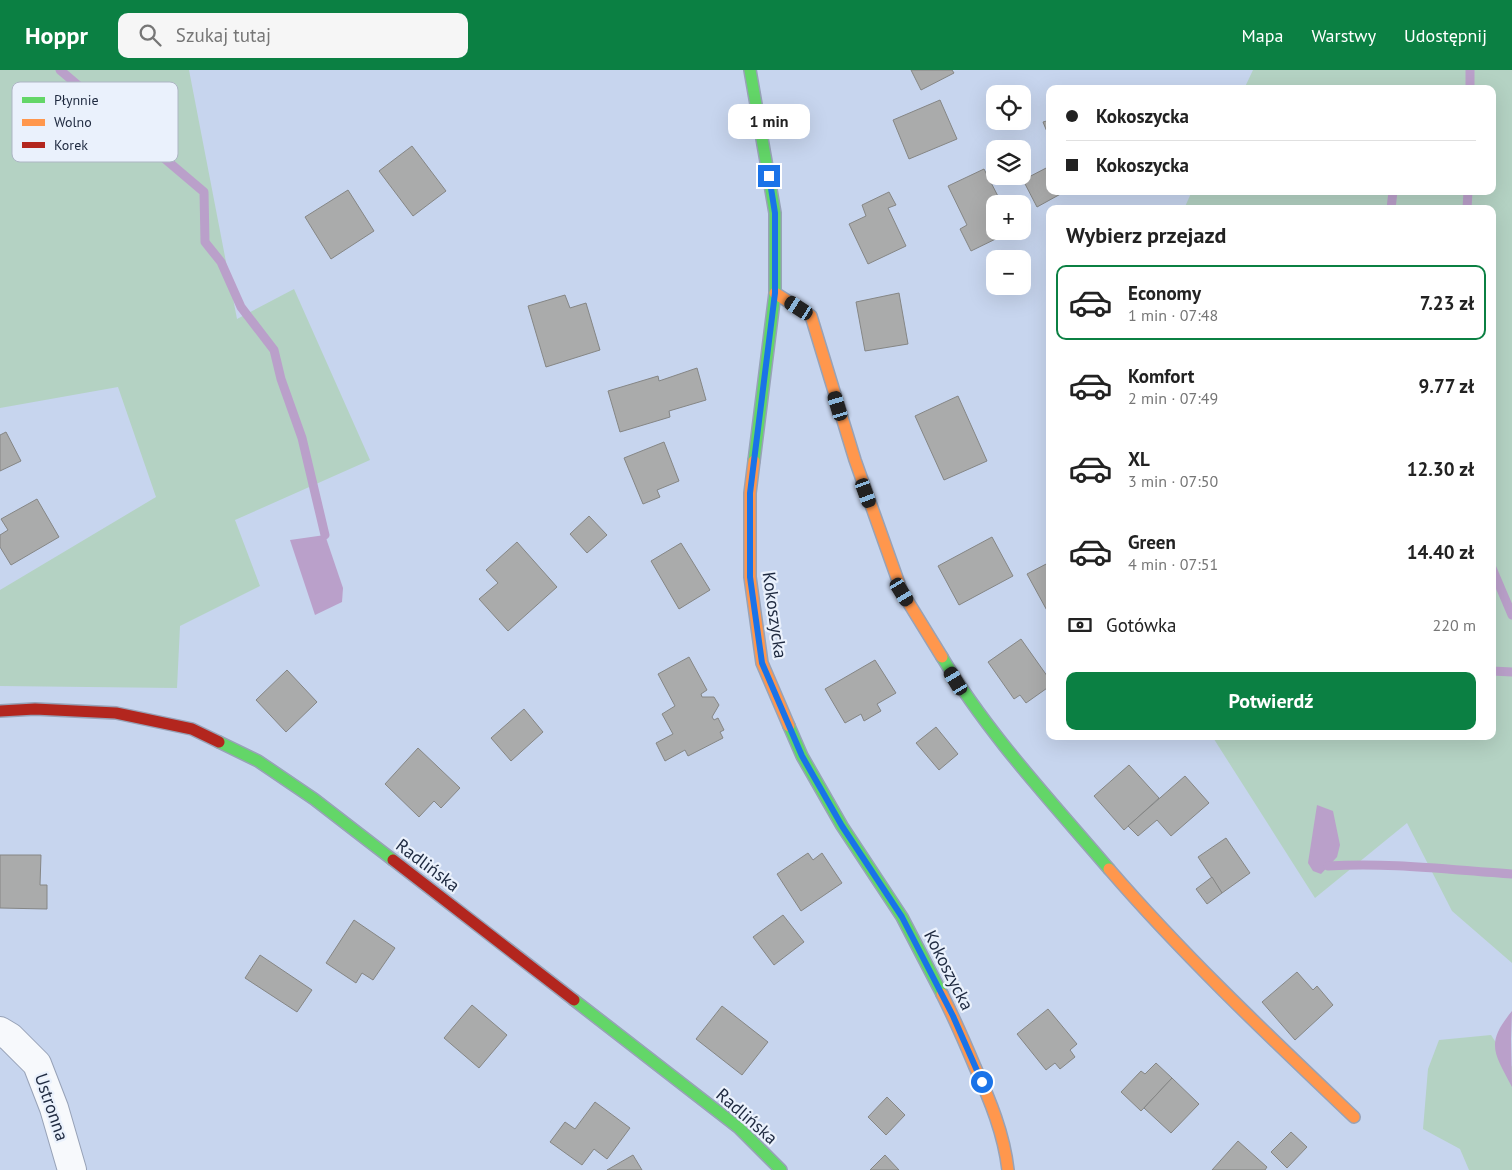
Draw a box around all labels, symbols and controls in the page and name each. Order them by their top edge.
search box [118,13,468,58]
text: Hoppr [25,20,88,51]
icon: search [136,21,164,49]
text: Szukaj tutaj [176,23,271,47]
text: Mapa [1242,24,1283,47]
text: Warstwy [1311,24,1376,47]
text: Udostępnij [1404,24,1487,47]
legend [12,82,178,162]
map controls [986,85,1031,295]
button: locate [986,85,1031,130]
text: Płynnie [54,91,99,109]
callout: 1 min [728,104,810,138]
text: Kokoszycka [1096,104,1189,128]
text: 1 min [749,111,789,131]
text: Wolno [54,113,92,131]
text: Korek [54,136,88,154]
button: layers [986,140,1031,185]
text: Kokoszycka [1096,153,1189,177]
route end [758,165,780,187]
button: + [986,195,1031,240]
text: Wybierz przejazd [1066,221,1226,249]
button: − [986,250,1031,295]
icon: car [1068,280,1113,325]
text: Economy [1128,281,1201,305]
text: 7.23 zł [1420,291,1474,315]
car [782,294,815,322]
text: 1 min · 07:48 [1128,305,1218,325]
icon: car [1068,363,1113,408]
text: Komfort [1128,364,1194,388]
text: 9.77 zł [1418,374,1474,398]
text: 2 min · 07:49 [1128,388,1218,408]
car [826,389,849,423]
icon: car [1068,446,1113,491]
text: XL [1128,447,1150,471]
text: 12.30 zł [1407,457,1474,481]
text: 3 min · 07:50 [1128,471,1218,491]
car [853,476,878,510]
icon: car [1068,529,1113,574]
text: Green [1128,530,1176,554]
text: 14.40 zł [1407,540,1474,564]
text: 4 min · 07:51 [1128,554,1218,574]
street label: Kokoszycka [758,570,792,660]
car [887,575,916,609]
icon: cash [1066,611,1094,639]
text: Gotówka [1106,613,1177,637]
text: 220 m [1433,615,1476,635]
car [941,664,970,698]
button: Potwierdź [1066,672,1476,730]
street label: Radlińska [391,833,465,897]
street label: Kokoszycka [919,926,979,1014]
street label: Ustronna [30,1070,74,1144]
route start [971,1071,993,1093]
street label: Radlińska [711,1083,783,1149]

